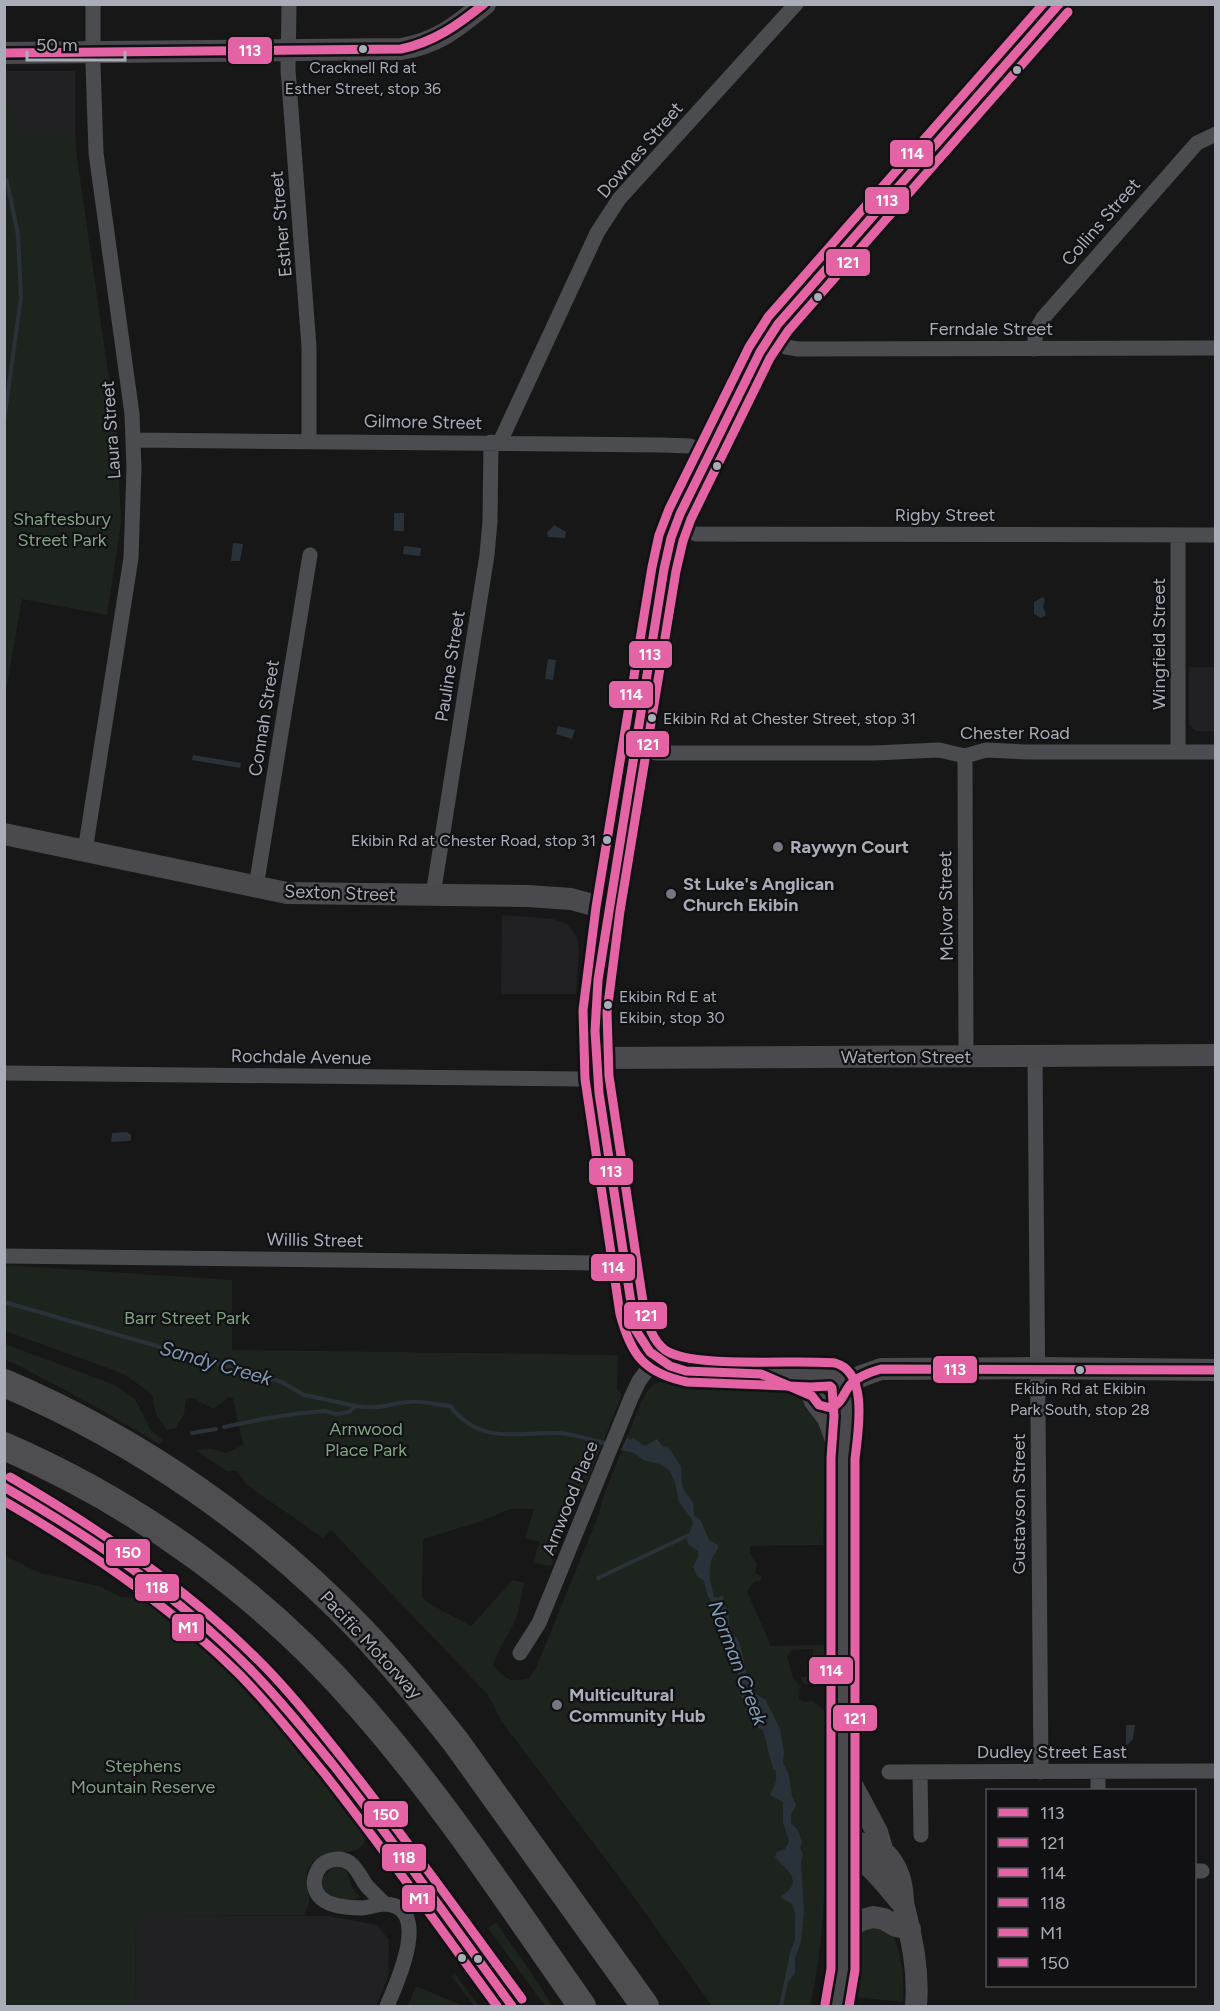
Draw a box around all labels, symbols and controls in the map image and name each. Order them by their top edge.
scale bar [27,24,124,62]
text: 50 m [36,34,78,56]
line badge: 113 [227,36,273,65]
text: 113 [239,41,261,60]
marker: Cracknell Rd at Esther Street, stop 36 [357,43,369,55]
place label: Cracknell Rd at Esther Street, stop 36 [285,58,441,98]
unlabelled marker [1011,64,1023,76]
street label: Downes Street [592,97,688,202]
line badge: 114 [889,139,934,168]
text: 114 [900,144,924,163]
street label: Esther Street [265,170,297,278]
street label: Collins Street [1057,174,1145,270]
line badge: 113 [864,186,910,215]
text: 113 [876,191,898,210]
line badge: 121 [825,248,871,277]
text: 121 [837,253,859,272]
unlabelled marker [812,291,824,303]
street label: Ferndale Street [929,318,1053,340]
street label: Laura Street [97,380,125,480]
street label: Gilmore Street [364,410,483,434]
unlabelled marker [711,460,723,472]
street label: Rigby Street [895,504,996,526]
park label: Shaftesbury Street Park [13,508,112,551]
street label: Wingfield Street [1148,578,1170,710]
street label: Pauline Street [430,609,470,723]
line badge: 113 [628,640,673,669]
text: 113 [639,645,661,664]
street label: Connah Street [244,658,284,778]
line badge: 114 [608,680,654,709]
text: 114 [619,685,643,704]
place label: Ekibin Rd at Chester Street, stop 31 [663,709,916,728]
marker: Ekibin Rd at Chester Street, stop 31 [646,712,658,724]
street label: Chester Road [960,722,1070,744]
line badge: 121 [625,730,670,758]
text: 121 [637,735,659,754]
place label: Ekibin Rd at Chester Road, stop 31 [351,831,596,850]
marker: Ekibin Rd at Chester Road, stop 31 [601,834,613,846]
place label: Raywyn Court [790,836,909,858]
marker: Raywyn Court [771,840,785,854]
street label: McIvor Street [934,850,958,961]
place label: St Luke's Anglican Church Ekibin [683,873,834,916]
street label: Sexton Street [284,880,396,906]
marker: St Luke's Anglican Church Ekibin [664,887,678,901]
place label: Ekibin Rd E at Ekibin, stop 30 [619,987,725,1027]
marker: Ekibin Rd E at Ekibin, stop 30 [602,999,614,1011]
street label: Rochdale Avenue [231,1045,372,1069]
street label: Waterton Street [841,1046,971,1068]
line badge: 113 [588,1157,634,1186]
text: 113 [600,1162,622,1181]
street label: Willis Street [266,1228,364,1252]
line badge: 114 [590,1253,636,1282]
text: 114 [601,1258,625,1277]
line badge: 121 [623,1301,668,1330]
text: 121 [635,1306,657,1325]
park label: Barr Street Park [124,1307,250,1329]
water label: Sandy Creek [157,1336,276,1391]
line badge: 113 [932,1355,978,1384]
text: 113 [944,1360,966,1379]
marker: Ekibin Rd at Ekibin Park South, stop 28 [1074,1364,1086,1376]
place label: Ekibin Rd at Ekibin Park South, stop 28 [1010,1379,1150,1419]
park label: Arnwood Place Park [325,1418,407,1461]
street label: Gustavson Street [1008,1433,1030,1575]
street label: Arnwood Place [537,1438,603,1558]
line badge: 150 [105,1538,151,1567]
text: 150 [115,1543,141,1562]
line badge: 118 [134,1573,180,1602]
text: 118 [145,1578,169,1597]
street label: Pacific Motorway [315,1586,427,1704]
water label: Norman Creek [703,1597,773,1730]
line badge: M1 [171,1613,205,1642]
text: M1 [178,1618,198,1637]
line badge: 114 [808,1656,854,1685]
text: 114 [819,1661,843,1680]
place label: Multicultural Community Hub [569,1684,706,1727]
marker: Multicultural Community Hub [550,1698,564,1712]
line badge: 121 [832,1704,878,1732]
text: 121 [844,1709,866,1728]
street label: Dudley Street East [977,1741,1127,1763]
park label: Stephens Mountain Reserve [71,1755,216,1798]
legend [986,1789,1196,1987]
line badge: 150 [363,1800,409,1828]
text: 113 [1040,1802,1065,1824]
text: 150 [373,1805,399,1824]
text: 121 [1040,1832,1065,1854]
line badge: 118 [381,1843,427,1872]
text: 118 [392,1848,416,1867]
text: 114 [1040,1862,1066,1884]
line badge: M1 [401,1884,436,1913]
text: M1 [409,1889,429,1908]
text: 118 [1040,1892,1066,1914]
text: M1 [1040,1922,1063,1944]
unlabelled marker [456,1952,468,1964]
text: 150 [1040,1952,1069,1974]
unlabelled marker [472,1953,484,1965]

